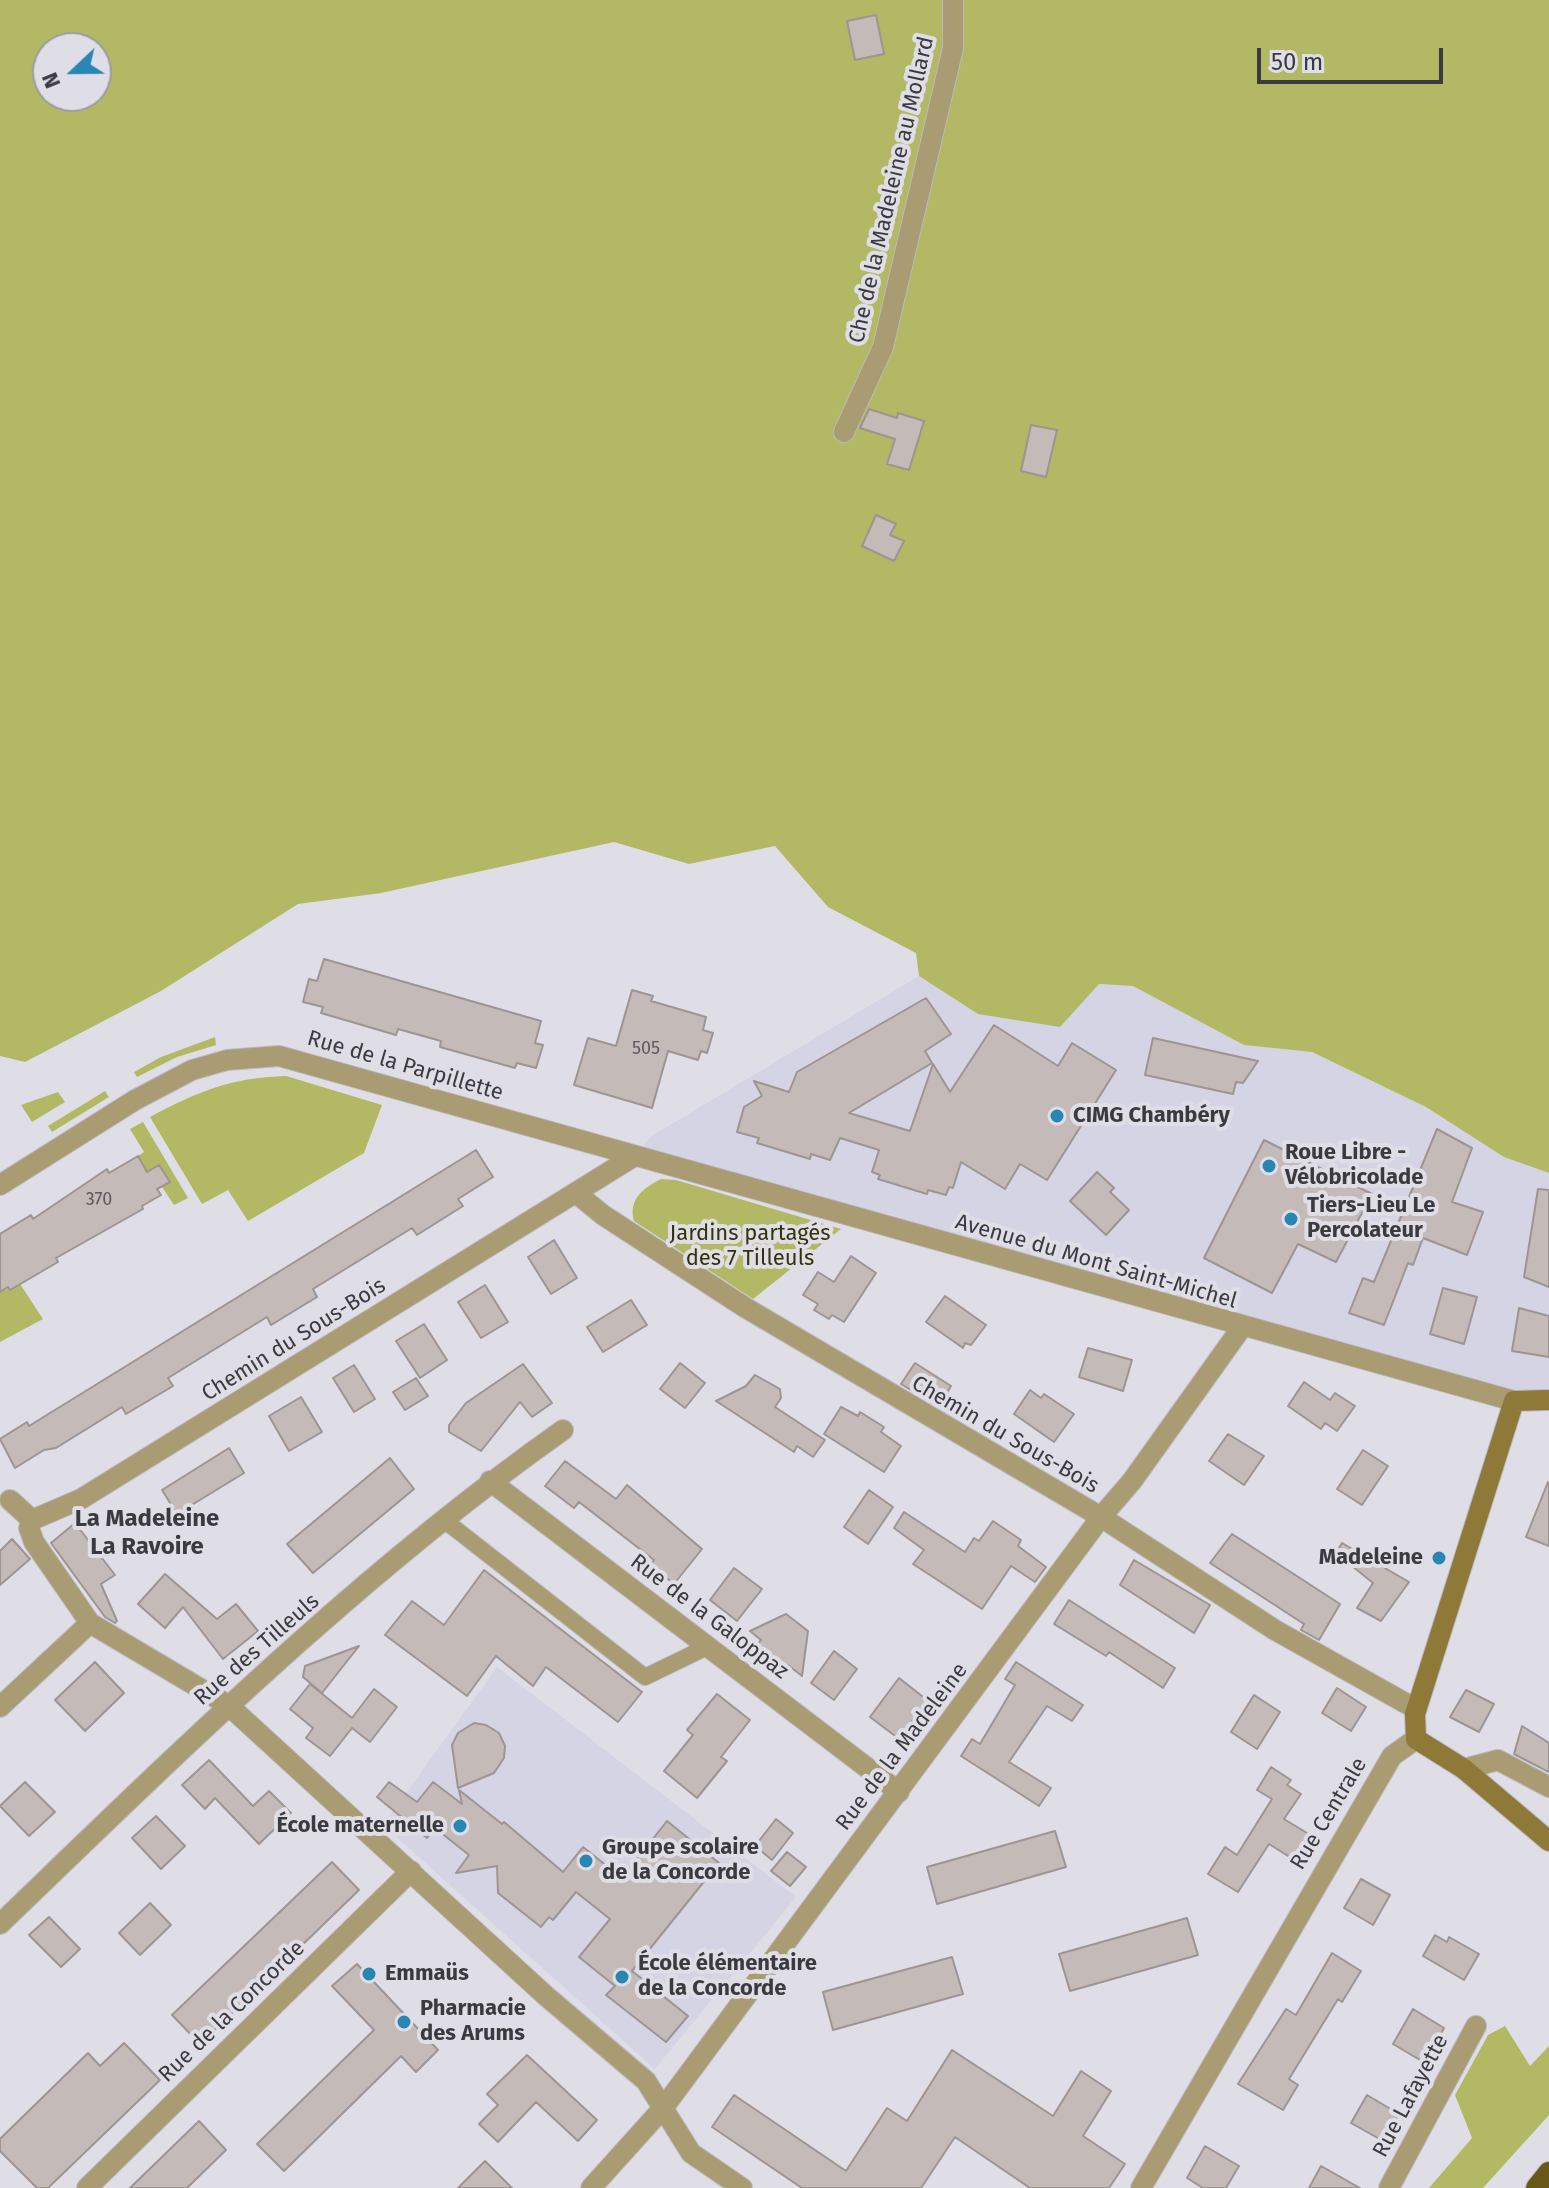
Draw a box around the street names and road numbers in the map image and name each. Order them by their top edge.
street label: Che de la Madeleine au Mollard [844,34,940,346]
street label: Rue de la Parpillette [304,1025,506,1107]
street label: Avenue du Mont Saint-Michel [952,1209,1240,1315]
street label: Chemin du Sous-Bois [197,1273,391,1407]
street label: Chemin du Sous-Bois [907,1371,1103,1499]
street label: Rue de la Galoppaz [625,1549,793,1685]
street label: Rue des Tilleuls [189,1589,325,1711]
street label: Rue de la Madeleine [830,1658,974,1836]
street label: Rue Centrale [1285,1753,1373,1875]
street label: Rue de la Concorde [154,1936,310,2088]
street label: Rue Lafayette [1368,2030,1454,2162]

